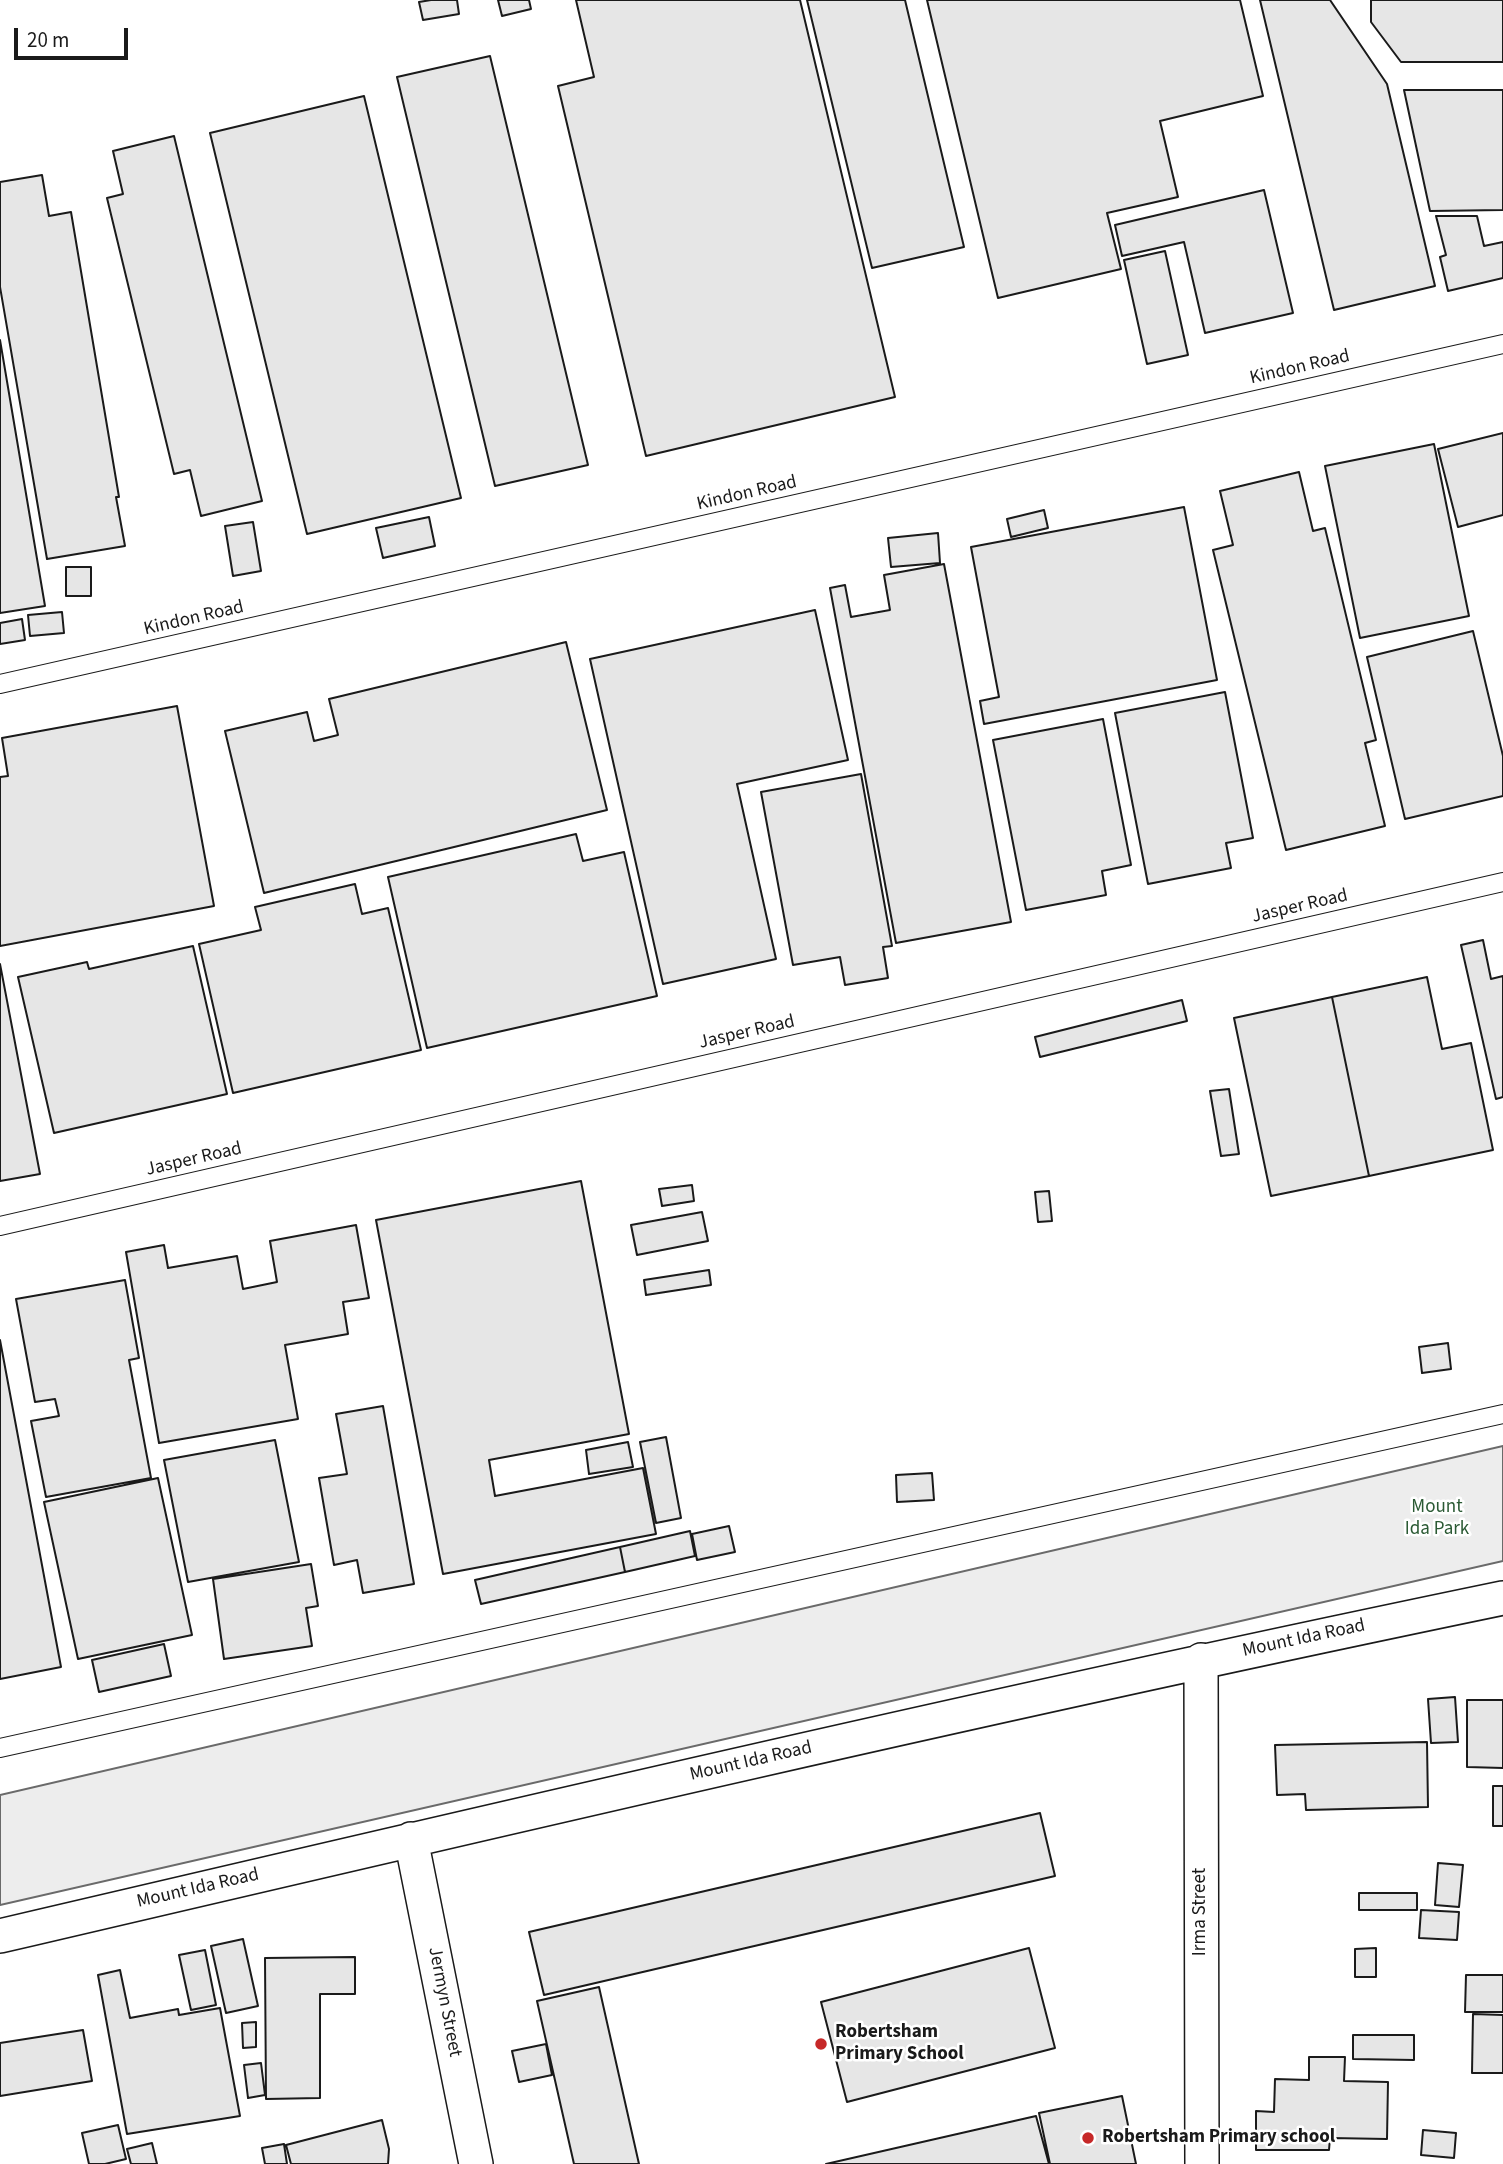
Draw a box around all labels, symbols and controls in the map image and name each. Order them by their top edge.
scale bar [18,14,131,58]
text: 20 m [27,25,69,55]
street label: Kindon Road [1248,345,1352,391]
street label: Kindon Road [695,471,799,517]
street label: Kindon Road [142,596,246,642]
street label: Jasper Road [1250,885,1350,929]
street label: Jasper Road [697,1011,797,1055]
street label: Jasper Road [144,1138,244,1182]
park label: Mount Ida Park [1405,1497,1469,1541]
street label: Mount Ida Road [1241,1615,1367,1663]
street label: Mount Ida Road [688,1737,814,1787]
street label: Mount Ida Road [135,1864,261,1914]
street label: Irma Street [1190,1868,1212,1956]
street label: Jermyn Street [422,1945,466,2059]
place label: Robertsham Primary School [835,2022,964,2066]
marker: Robertsham Primary School [813,2036,829,2052]
place label: Robertsham Primary school [1102,2127,1335,2149]
marker: Robertsham Primary school [1080,2130,1096,2146]

